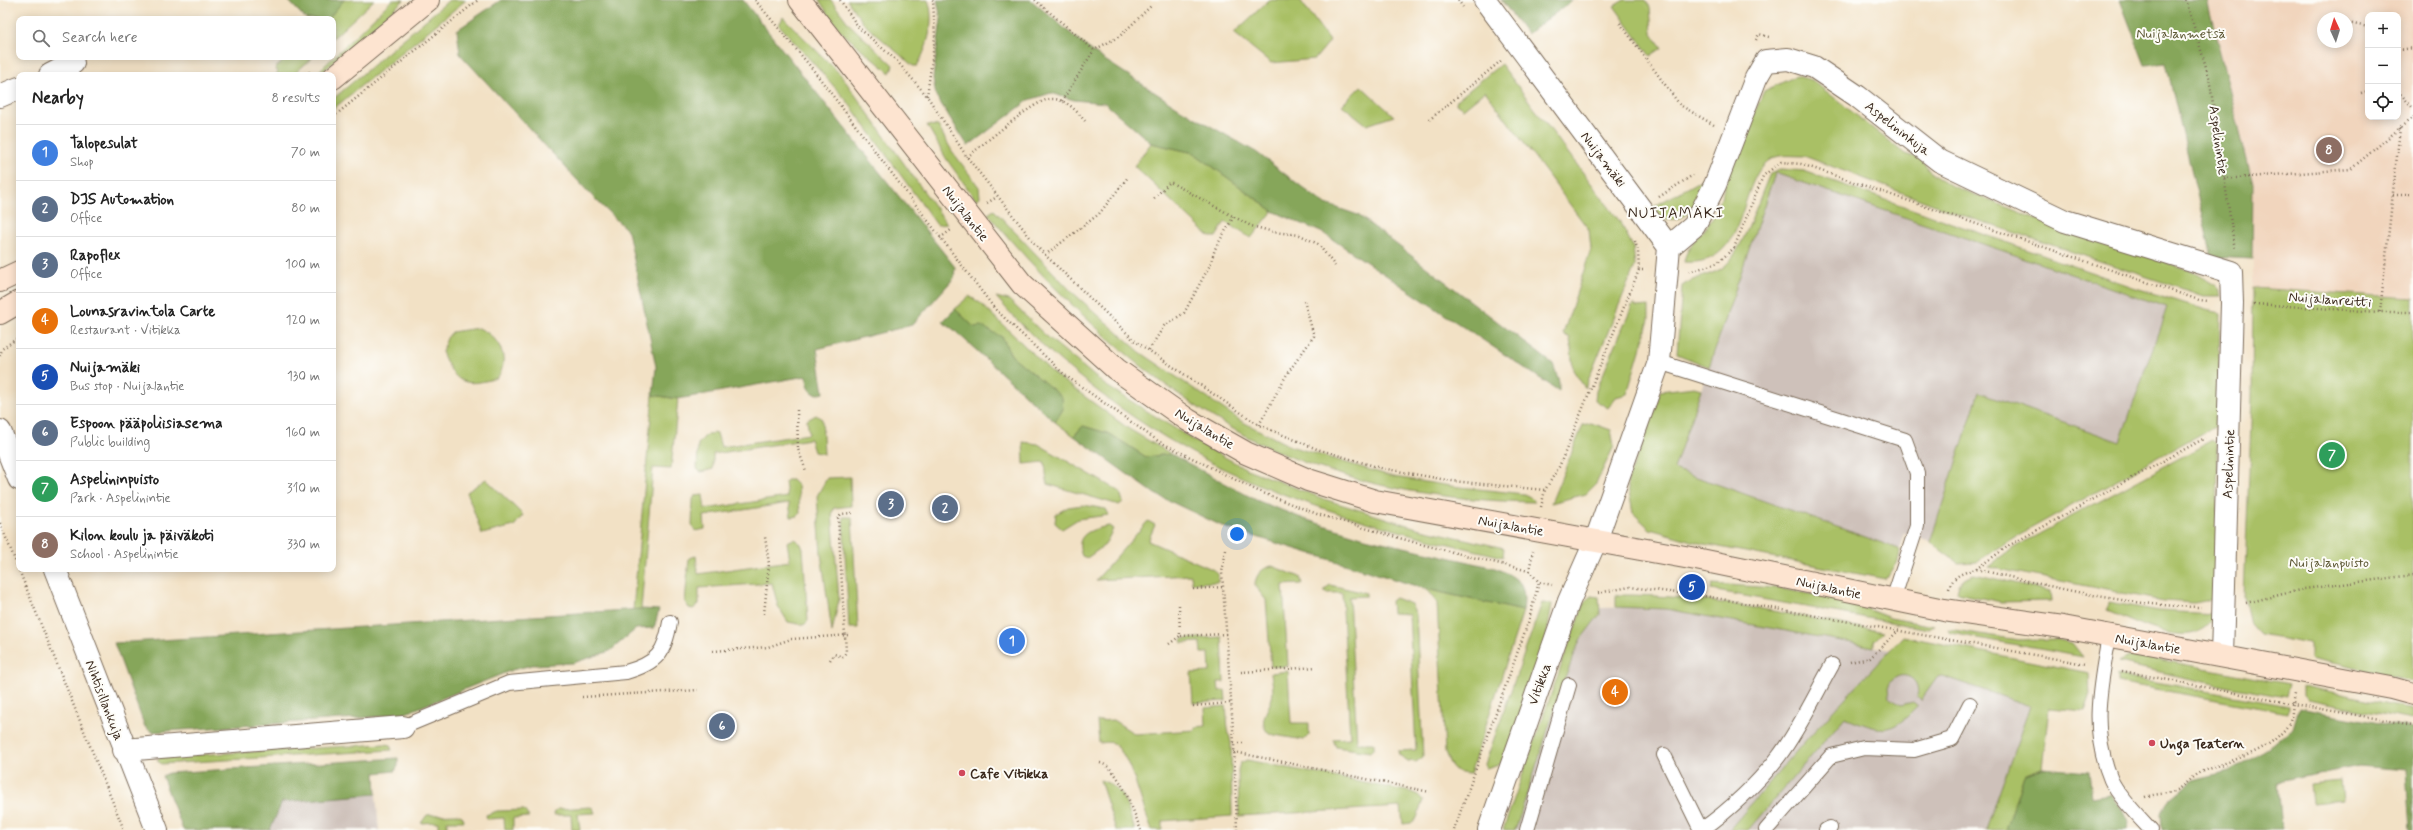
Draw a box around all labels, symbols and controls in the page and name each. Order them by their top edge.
north arrow [2317,12,2353,48]
map controls [2365,12,2401,120]
button: + [2365,12,2401,48]
search box [16,16,336,60]
park label: Nuijalanmetsä [2136,25,2226,43]
icon: search [30,27,52,49]
text: Search here [62,28,138,48]
button: − [2365,48,2401,84]
button: locate [2365,84,2401,120]
text: Nearby [32,87,84,109]
text: 8 results [272,90,320,107]
street label: Aspelininkuja [1861,97,1934,160]
street label: Aspelinintie [2204,104,2232,176]
street label: Nuijamäki [1576,128,1630,191]
text: Talopesulat [70,134,138,154]
pin: 8 [2316,135,2342,165]
text: 1 [42,144,48,161]
text: 70 m [291,144,320,161]
text: Shop [70,154,94,171]
street label: Nuijalantie [938,182,993,245]
text: DJS Automation [70,190,174,210]
text: 2 [42,200,48,217]
text: 80 m [291,200,320,217]
district label: NUIJAMÄKI [1628,204,1724,224]
text: Office [70,210,102,227]
text: Rapoflex [70,246,120,266]
text: 3 [42,256,48,273]
text: 100 m [285,256,320,273]
text: Office [70,266,102,283]
street label: Nuijalanreitti [2288,288,2372,312]
text: Lounasravintola Carte [70,302,215,322]
text: 4 [41,312,49,329]
text: 120 m [286,312,320,329]
text: Restaurant · Vitikka [70,322,181,339]
text: Nuijamäki [70,358,140,378]
text: 5 [41,368,49,385]
text: 130 m [287,368,320,385]
text: Bus stop · Nuijalantie [70,378,184,395]
street label: Nuijalantie [1171,404,1238,454]
text: Espoon pääpoliisiasema [70,414,223,434]
text: 6 [42,424,48,441]
text: 160 m [285,424,320,441]
street label: Aspelinintie [2219,429,2239,499]
text: Public building [70,434,150,451]
pin: 7 [2319,440,2345,470]
text: Aspelininpuisto [70,470,159,490]
text: 7 [41,480,49,497]
text: 310 m [287,480,320,497]
pin: 3 [878,489,904,519]
text: Park · Aspelinintie [70,490,171,507]
pin: 2 [932,493,958,523]
street label: Nuijalantie [1477,511,1545,541]
your location [1227,524,1247,544]
text: Kilon koulu ja päiväkoti [70,526,214,546]
text: 8 [41,536,49,553]
text: 330 m [287,536,320,553]
text: School · Aspelinintie [70,546,179,563]
park label: Nuijalanpuisto [2289,554,2369,572]
pin: 5 [1679,572,1705,602]
street label: Nuijalantie [1795,572,1863,604]
pin: 1 [999,626,1025,656]
street label: Nuijalantie [2114,629,2182,659]
street label: Nihtisillankuja [81,658,128,743]
street label: Vitikka [1524,661,1556,708]
pin: 4 [1602,677,1628,707]
pin: 6 [709,711,735,741]
place label: Unga Teatern [2160,735,2246,756]
marker: Unga Teatern [2147,738,2157,748]
place label: Cafe Vitikka [970,765,1048,783]
marker: Cafe Vitikka [957,768,967,778]

